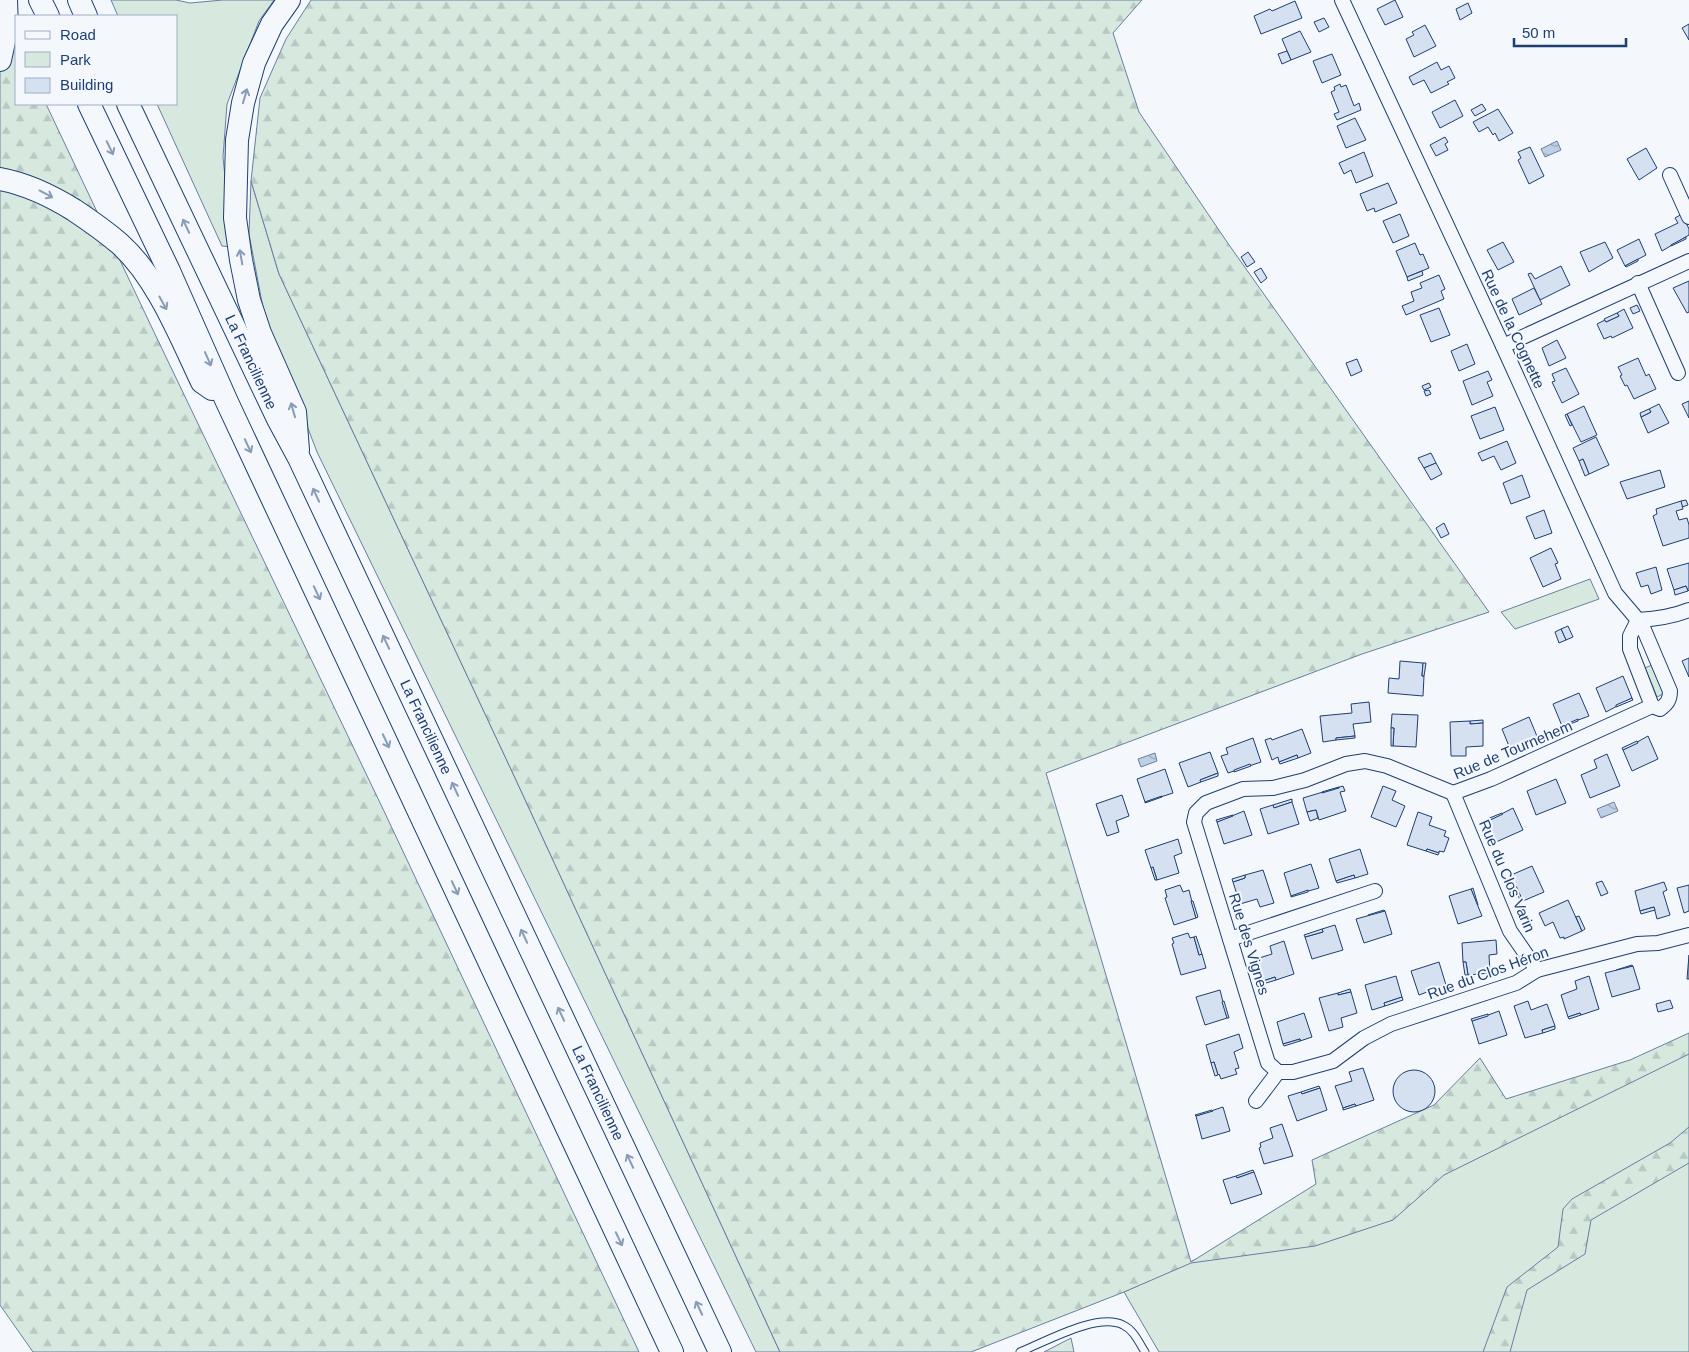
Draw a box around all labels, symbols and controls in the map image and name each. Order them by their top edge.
legend [15,15,178,105]
scale bar [1514,15,1626,47]
text: 50 m [1522,24,1555,41]
text: Road [60,26,96,43]
text: Park [60,51,91,68]
text: Building [60,76,113,93]
one-way arrow [241,89,250,105]
one-way arrow [106,140,116,155]
one-way arrow [38,190,53,200]
one-way arrow [181,219,190,234]
one-way arrow [235,250,245,266]
street label: Rue de la Cognette [1478,267,1548,391]
one-way arrow [158,295,168,310]
street label: La Francilienne [222,312,281,412]
one-way arrow [204,351,214,366]
one-way arrow [288,403,297,419]
one-way arrow [244,438,253,453]
one-way arrow [311,488,321,503]
one-way arrow [313,585,322,600]
one-way arrow [380,635,390,650]
street label: La Francilienne [397,677,456,777]
street label: Rue de Tournehem [1451,717,1575,782]
one-way arrow [381,733,391,748]
one-way arrow [450,782,459,797]
street label: Rue du Clos Varin [1476,817,1539,935]
one-way arrow [450,880,460,895]
street label: Rue des Vignes [1226,891,1273,997]
one-way arrow [519,929,528,944]
street label: Rue du Clos Héron [1425,943,1551,1002]
one-way arrow [556,1007,565,1022]
street label: La Francilienne [569,1043,628,1143]
one-way arrow [625,1154,634,1169]
one-way arrow [615,1231,624,1246]
one-way arrow [694,1301,703,1316]

